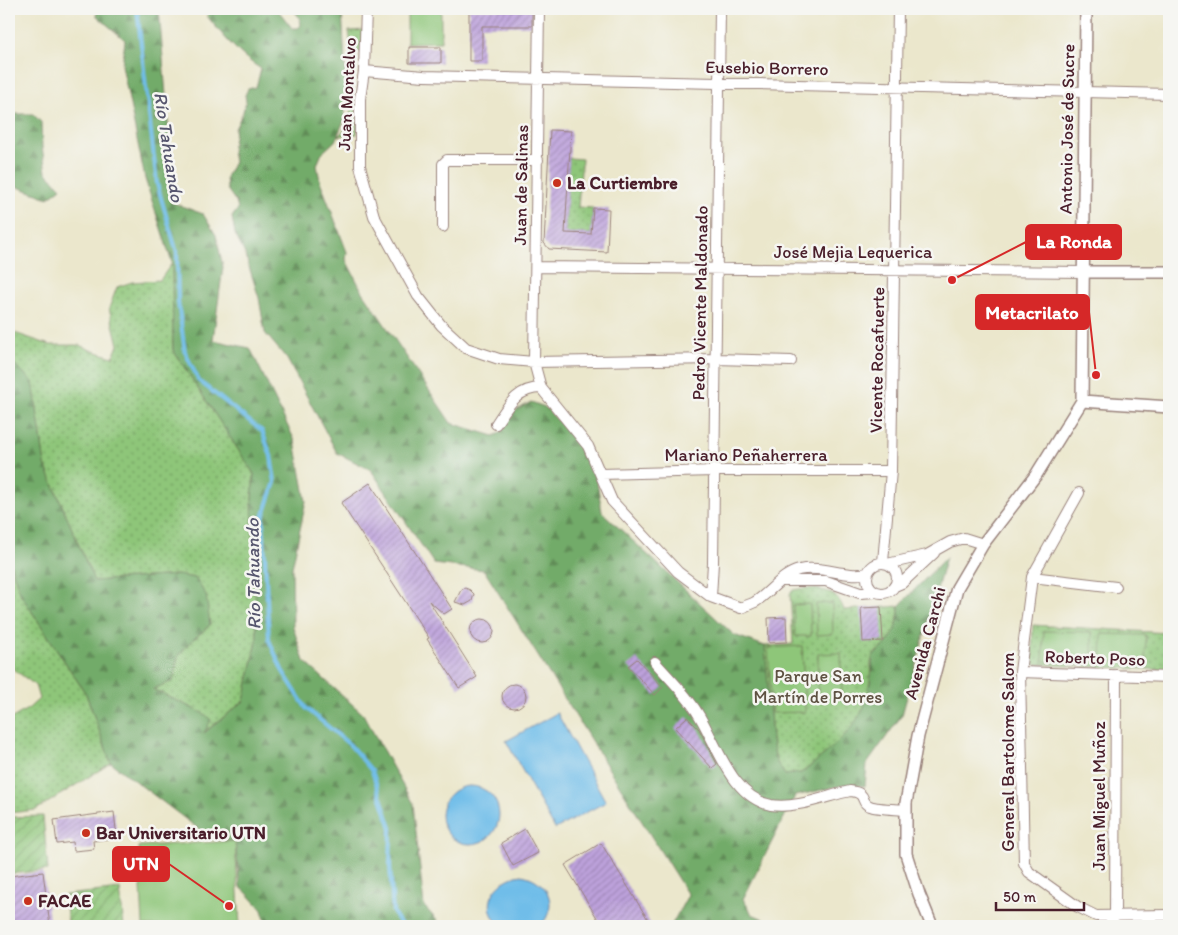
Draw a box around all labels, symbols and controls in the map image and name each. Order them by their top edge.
street label: Juan Montalvo [333,37,361,151]
street label: Antonio José de Sucre [1055,44,1079,214]
street label: Eusebio Borrero [705,56,829,80]
water label: Río Tahuando [149,90,189,205]
street label: Juan de Salinas [509,124,533,246]
place label: La Curtiembre [567,172,678,194]
marker: La Curtiembre [551,177,563,189]
street label: Pedro Vicente Maldonado [687,205,713,401]
callout: La Ronda [1026,225,1121,259]
text: La Ronda [1036,230,1112,253]
street label: José Mejia Lequerica [774,241,933,263]
street label: Vicente Rocafuerte [865,287,889,433]
callout: Metacrilato [976,295,1089,329]
text: Metacrilato [985,301,1079,324]
street label: Mariano Peñaherrera [664,444,828,466]
water label: Río Tahuando [241,517,265,630]
street label: Avenida Carchi [899,584,951,702]
street label: Roberto Poso [1044,645,1146,671]
street label: General Bartolome Salom [997,652,1019,852]
park label: Parque San Martín de Porres [754,665,882,708]
street label: Juan Miguel Muñoz [1088,721,1110,871]
place label: Bar Universitario UTN [96,822,266,844]
marker: Bar Universitario UTN [80,827,92,839]
callout: UTN [113,847,169,881]
text: UTN [123,852,159,875]
scale bar [996,880,1083,912]
text: 50 m [1003,888,1036,906]
place label: FACAE [38,890,91,912]
marker: FACAE [22,895,34,907]

